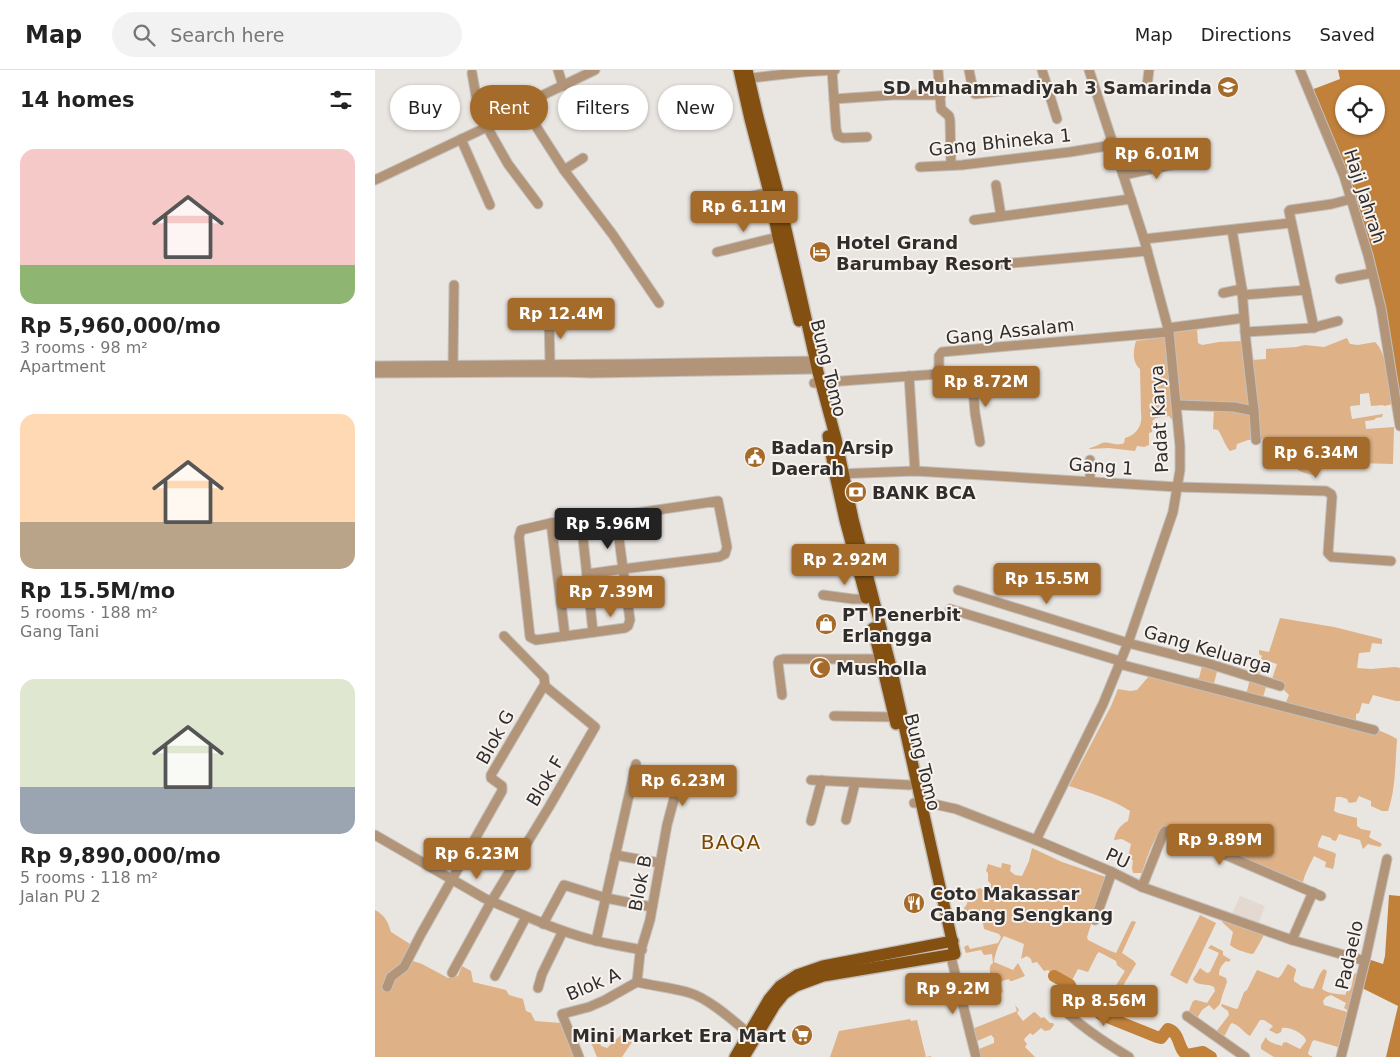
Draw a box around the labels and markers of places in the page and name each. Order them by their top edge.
school or university icon: SD Muhammadiyah 3 Samarinda [1216,75,1240,99]
place label: SD Muhammadiyah 3 Samarinda [883,77,1212,98]
pin: Rp 6.01M [1105,138,1209,180]
pin: Rp 6.11M [692,190,796,233]
place label: Hotel Grand Barumbay Resort [836,232,1012,274]
hotel icon: Hotel Grand Barumbay Resort [808,240,832,264]
pin: Rp 12.4M [509,298,613,340]
pin: Rp 8.72M [934,366,1038,408]
pin: Rp 6.34M [1264,436,1368,479]
place label: Badan Arsip Daerah [771,437,894,479]
public building icon: Badan Arsip Daerah [743,445,767,469]
bank icon: BANK BCA [844,480,868,504]
place label: BANK BCA [872,482,976,503]
pin: Rp 5.96M [556,508,660,550]
pin: Rp 2.92M [793,544,897,586]
pin: Rp 15.5M [995,562,1099,605]
pin: Rp 7.39M [559,576,663,618]
place label: PT Penerbit Erlangga [842,604,961,646]
shop icon: PT Penerbit Erlangga [814,612,838,636]
mosque icon: Musholla [808,656,832,680]
place label: Musholla [836,658,927,679]
pin: Rp 6.23M [631,764,735,807]
pin: Rp 9.89M [1168,824,1272,866]
pin: Rp 6.23M [425,838,529,880]
place label: Coto Makassar Cabang Sengkang [930,883,1113,925]
restaurant icon: Coto Makassar Cabang Sengkang [902,891,926,915]
pin: Rp 9.2M [907,972,999,1015]
pin: Rp 8.56M [1052,984,1156,1027]
supermarket icon: Mini Market Era Mart [790,1023,814,1047]
place label: Mini Market Era Mart [572,1025,786,1046]

